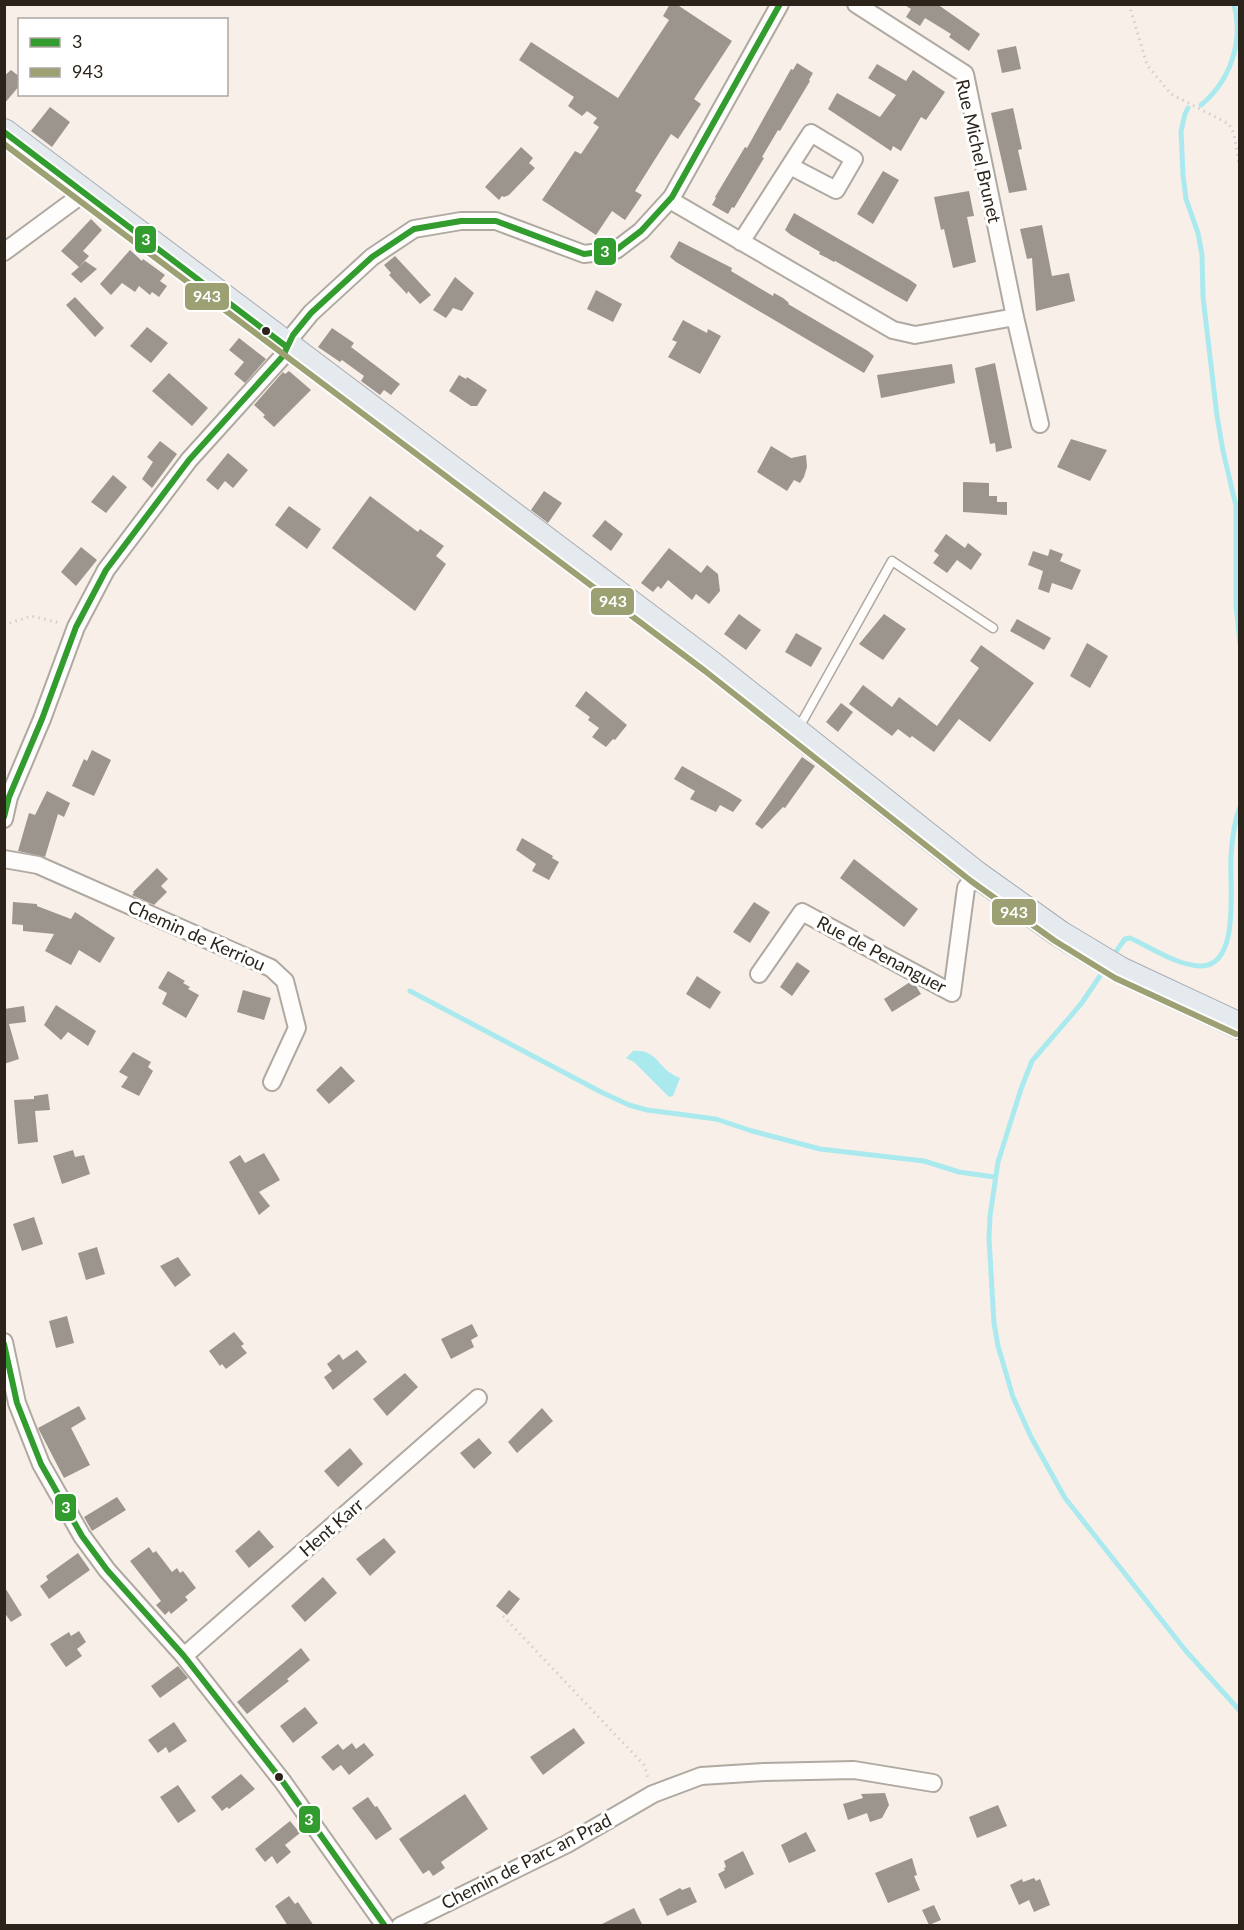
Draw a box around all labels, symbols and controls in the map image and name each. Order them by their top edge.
legend [18,18,228,96]
text: 3 [72,30,82,52]
text: 943 [72,60,103,82]
street label: Rue Michel Brunet [952,77,1006,226]
line badge: 3 [134,225,157,254]
text: 3 [141,229,151,248]
line badge: 3 [593,237,617,266]
text: 3 [600,241,610,260]
line badge: 943 [184,282,230,311]
text: 943 [193,286,221,305]
unlabelled marker [260,325,272,337]
line badge: 943 [590,587,635,616]
text: 943 [599,591,627,610]
street label: Chemin de Kerriou [125,895,269,975]
line badge: 943 [991,898,1037,926]
text: 943 [1000,902,1028,921]
street label: Rue de Penanguer [813,911,951,998]
line badge: 3 [54,1493,77,1522]
street label: Hent Karr [294,1493,368,1561]
text: 3 [61,1497,71,1516]
unlabelled marker [273,1771,285,1783]
line badge: 3 [298,1805,321,1834]
text: 3 [304,1809,314,1828]
street label: Chemin de Parc an Prad [437,1809,615,1913]

